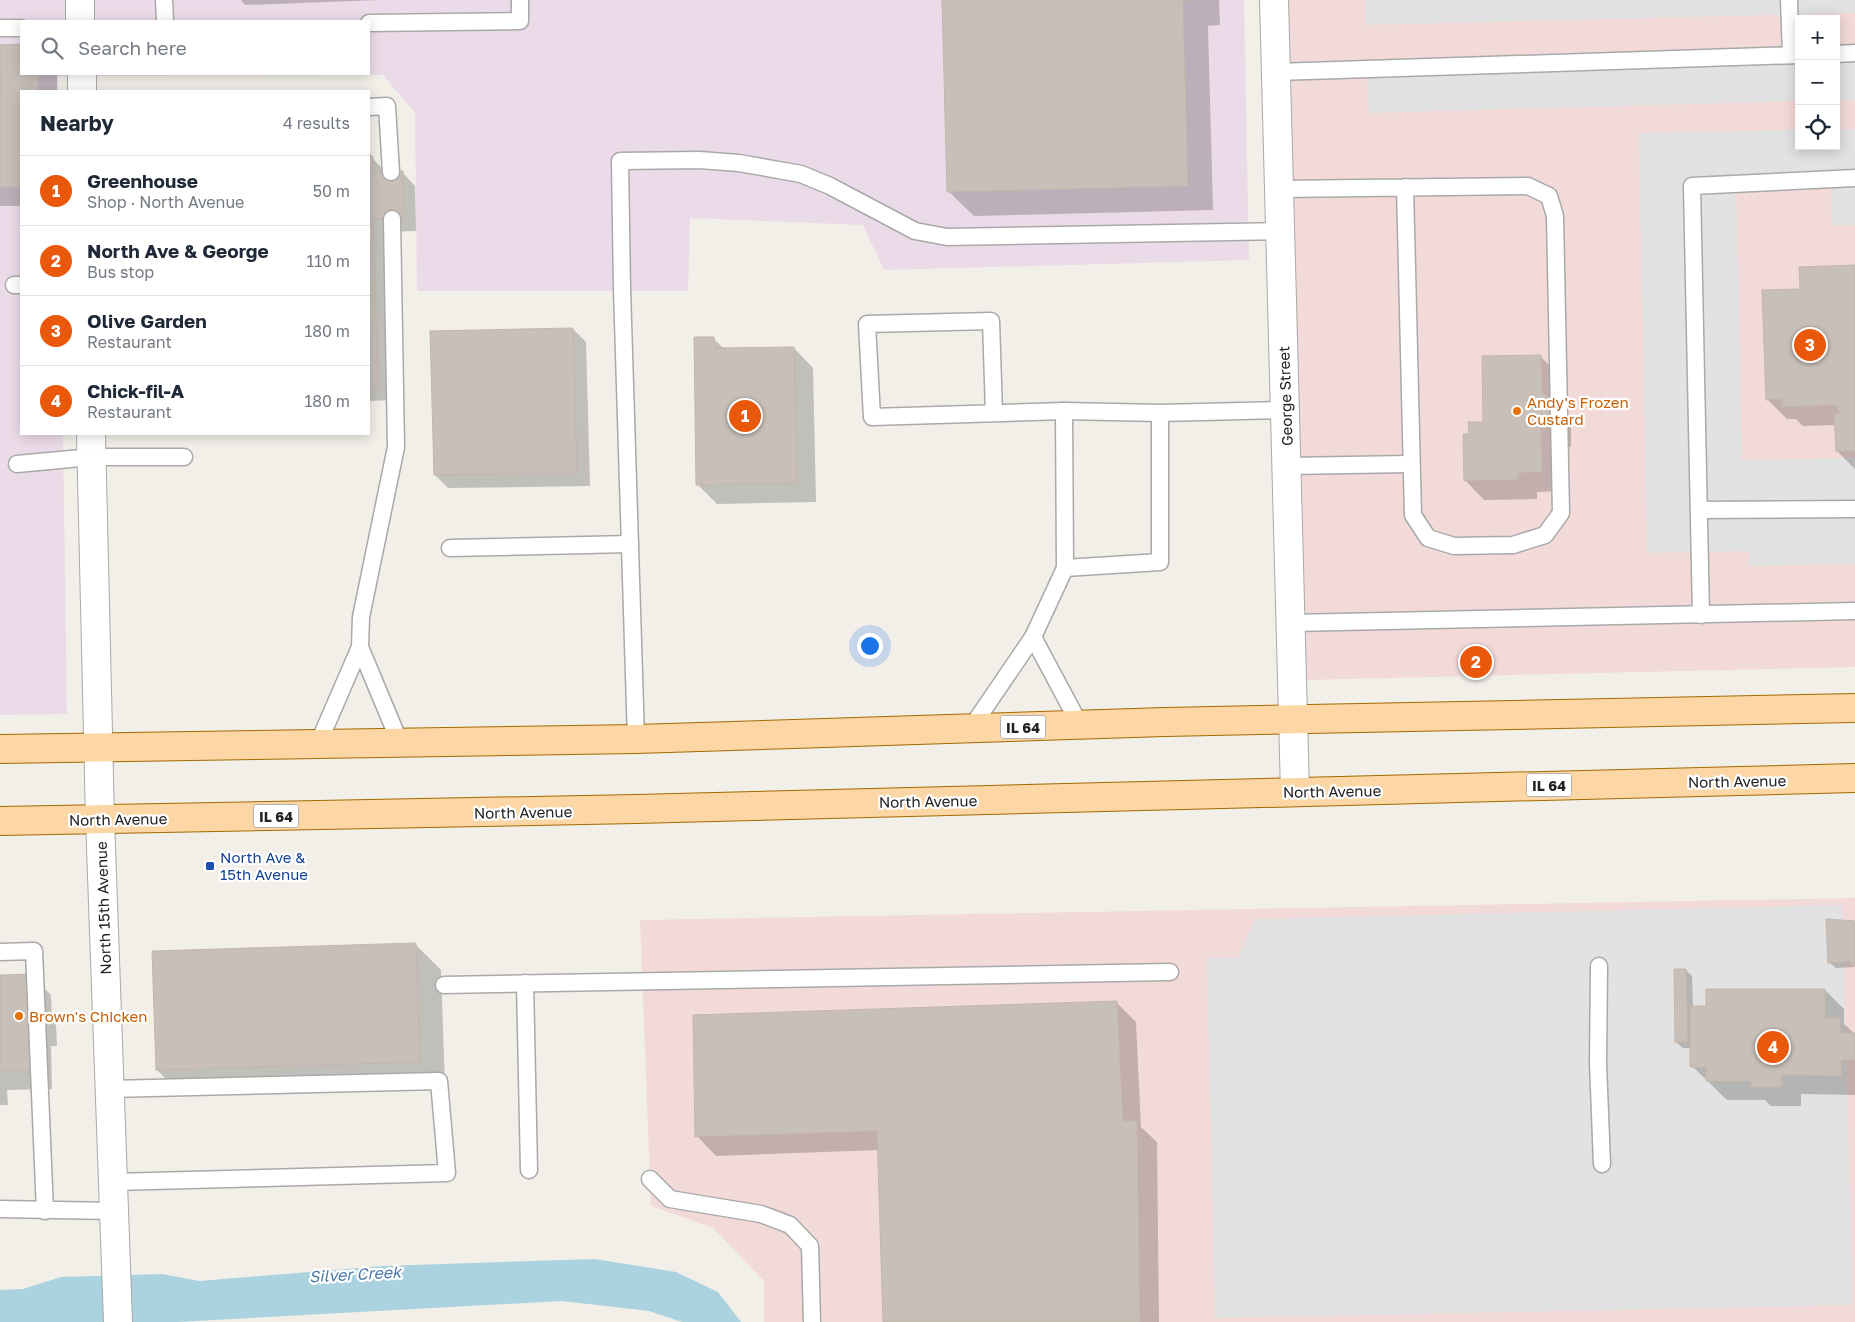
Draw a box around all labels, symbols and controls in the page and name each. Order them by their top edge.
map controls [1795,15,1840,150]
button: + [1795,15,1840,60]
search box [20,20,370,75]
icon: search [38,34,66,62]
text: Search here [78,36,187,59]
button: − [1795,60,1840,105]
button: locate [1795,105,1840,150]
text: Nearby [40,110,114,136]
text: 4 results [283,113,350,133]
text: Greenhouse [87,169,198,192]
text: 1 [52,181,60,201]
text: 50 m [313,181,350,201]
text: Shop · North Avenue [87,192,244,212]
text: North Ave & George [87,239,269,262]
text: 2 [51,251,61,271]
text: 110 m [306,251,350,271]
text: Bus stop [87,262,154,282]
text: Olive Garden [87,309,207,332]
text: 3 [51,321,61,341]
text: 180 m [304,321,350,341]
pin: 3 [1794,326,1826,364]
text: Restaurant [87,332,172,352]
street label: George Street [1274,346,1296,446]
text: Chick-fil-A [87,379,184,402]
text: 4 [51,391,61,411]
text: 180 m [304,391,350,411]
place label: Andy's Frozen Custard [1527,393,1629,428]
pin: 1 [729,397,761,435]
text: Restaurant [87,402,172,422]
marker: Andy's Frozen Custard [1511,405,1523,417]
your location [857,633,883,659]
pin: 2 [1460,643,1492,681]
road number: IL 64 [1000,716,1046,739]
street label: North Avenue [1688,771,1787,791]
road number: IL 64 [1526,774,1572,796]
street label: North Avenue [1283,781,1382,801]
street label: North Avenue [879,791,978,811]
street label: North Avenue [474,802,573,822]
road number: IL 64 [254,804,298,828]
street label: North Avenue [69,809,168,829]
street label: North 15th Avenue [92,841,114,975]
place label: North Ave & 15th Avenue [220,848,308,883]
marker: North Ave & 15th Avenue [204,860,216,872]
place label: Brown's Chicken [29,1007,148,1025]
marker: Brown's Chicken [13,1010,25,1022]
pin: 4 [1757,1028,1789,1066]
water label: Silver Creek [309,1262,403,1286]

